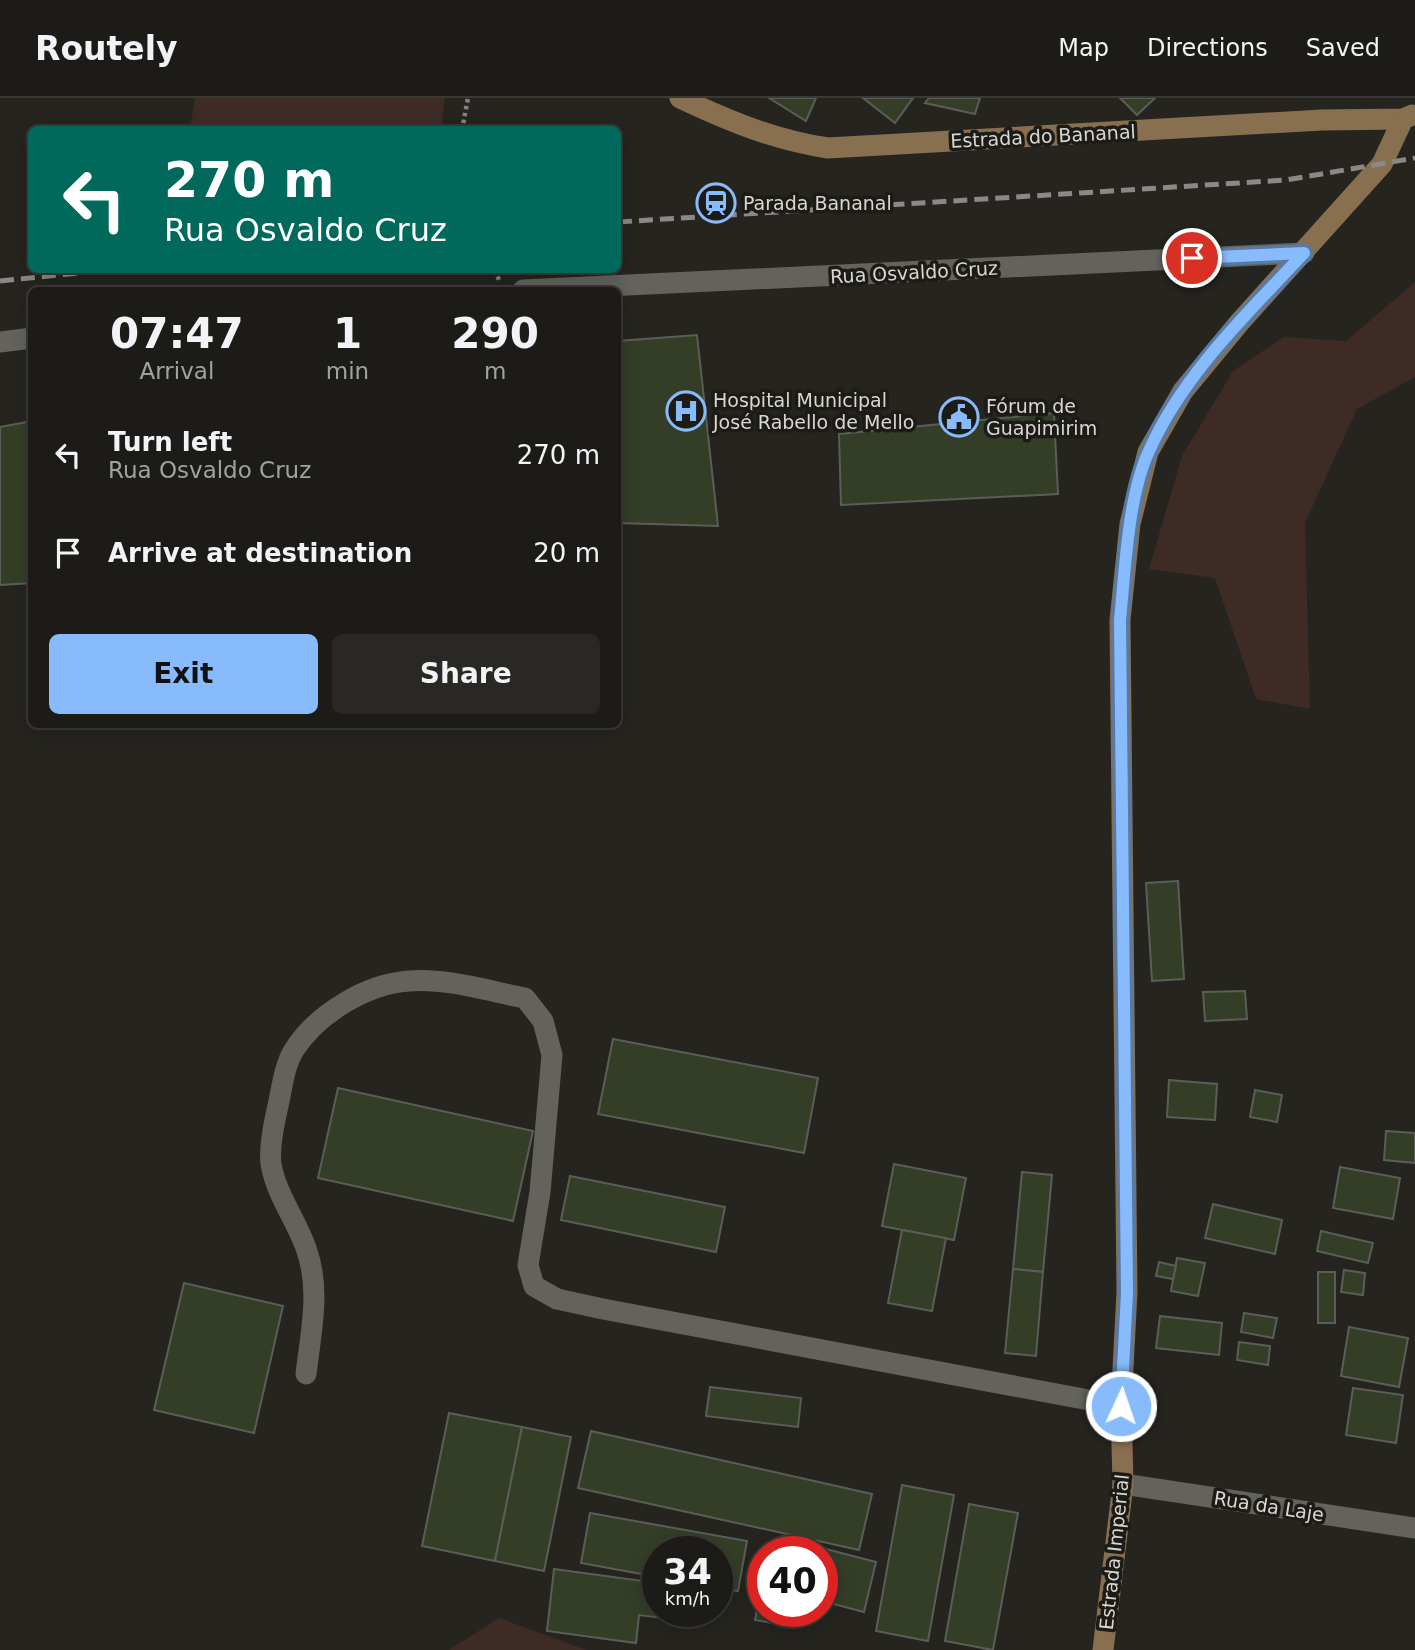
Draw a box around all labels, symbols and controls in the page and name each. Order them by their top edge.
text: Routely [35,29,178,68]
text: Map [1058,34,1109,62]
text: Directions [1147,34,1268,62]
text: Saved [1306,34,1380,62]
street label: Estrada do Bananal [950,120,1136,152]
text: 270 m [164,152,334,209]
icon: left [49,154,140,245]
station icon: Parada Bananal [695,182,737,224]
place label: Parada Bananal [743,192,892,214]
text: Rua Osvaldo Cruz [164,211,447,249]
pin [1162,228,1222,288]
icon: arrive [1173,239,1211,277]
street label: Rua Osvaldo Cruz [830,257,998,287]
text: 07:47 [110,309,244,358]
text: 1 [333,309,362,358]
text: 290 [451,309,539,358]
text: Arrival [140,358,214,384]
text: min [326,358,369,384]
text: m [484,358,506,384]
place label: Hospital Municipal José Rabello de Mello [712,389,914,433]
hospital icon: Hospital Municipal José Rabello de Mello [665,390,707,432]
place label: Fórum de Guapimirim [986,395,1097,439]
public building icon: Fórum de Guapimirim [938,396,980,438]
text: Turn left [108,427,232,457]
icon: left [49,436,87,474]
text: 270 m [517,440,600,470]
text: Rua Osvaldo Cruz [108,457,311,483]
icon: arrive [49,534,87,572]
text: Arrive at destination [108,538,412,568]
text: 20 m [533,538,600,568]
button: Exit [49,634,318,714]
button: Share [332,634,600,714]
position arrow [1084,1369,1158,1443]
street label: Estrada Imperial [1095,1473,1133,1631]
street label: Rua da Laje [1212,1486,1326,1526]
speed limit sign: 40 [747,1536,838,1627]
text: 34 [663,1552,712,1592]
text: km/h [665,1588,710,1609]

